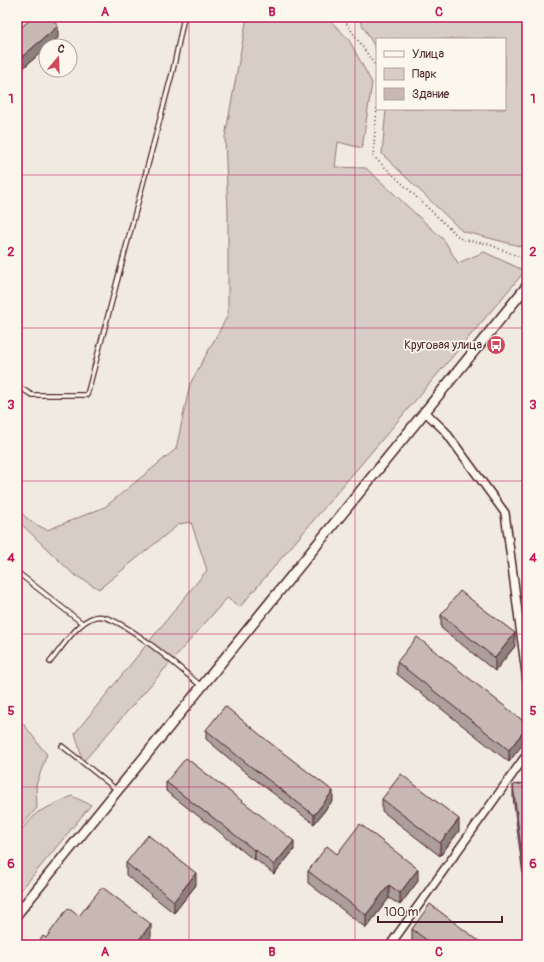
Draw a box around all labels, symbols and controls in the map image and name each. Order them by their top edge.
text: A [101,4,110,20]
text: B [268,4,276,20]
text: C [435,4,443,20]
north arrow [38,38,78,78]
legend [376,38,506,110]
text: С [56,42,67,56]
text: Улица [412,47,444,62]
text: Парк [412,67,437,82]
text: Здание [412,87,449,102]
text: 1 [8,91,14,107]
text: 1 [530,91,536,107]
text: 2 [7,244,15,260]
text: 2 [529,244,537,260]
bus stop icon: Круговая улица [485,334,507,356]
place label: Круговая улица [404,338,482,353]
text: 3 [7,397,15,413]
text: 3 [529,397,537,413]
text: 4 [7,550,15,566]
text: 4 [529,550,537,566]
text: 5 [7,703,15,719]
text: 5 [529,703,537,719]
text: 6 [7,856,15,872]
text: 6 [529,856,537,872]
scale bar [378,898,502,924]
text: 100 m [384,905,419,920]
text: A [101,944,110,960]
text: B [268,944,276,960]
text: C [435,944,443,960]

